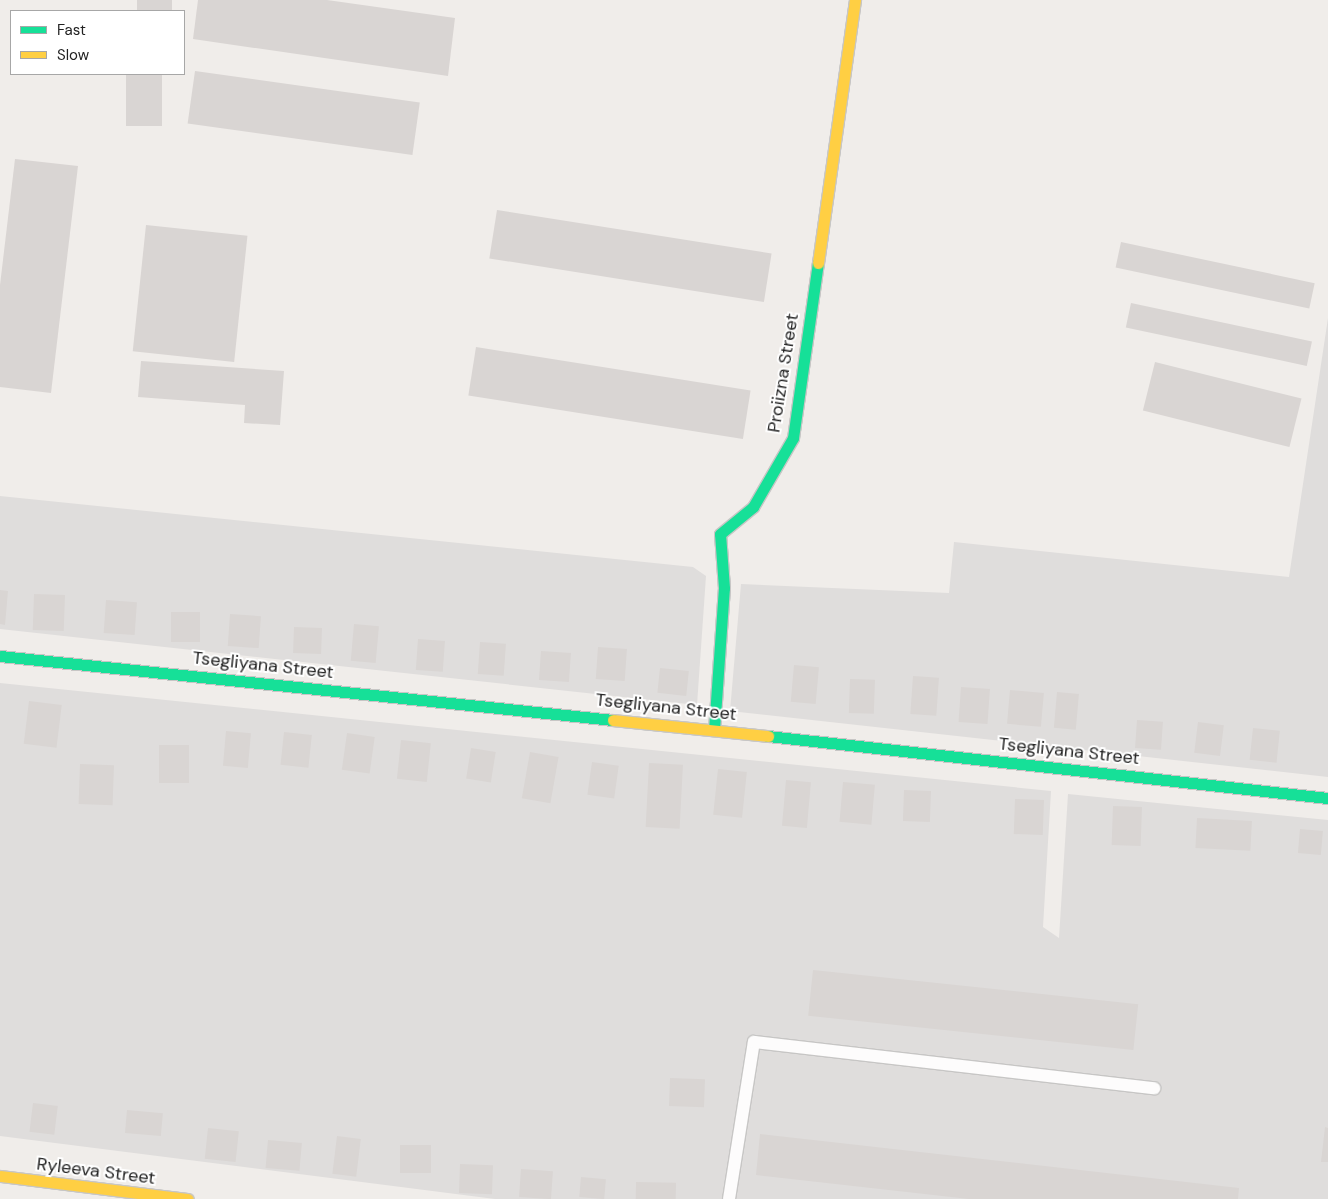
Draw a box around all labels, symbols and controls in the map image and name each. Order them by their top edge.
legend [10,10,185,75]
text: Fast [57,20,86,40]
text: Slow [57,45,89,65]
street label: Proiizna Street [763,312,803,434]
street label: Tsegliyana Street [191,647,335,683]
street label: Tsegliyana Street [594,689,738,725]
street label: Tsegliyana Street [997,733,1141,769]
street label: Ryleeva Street [35,1153,157,1189]

